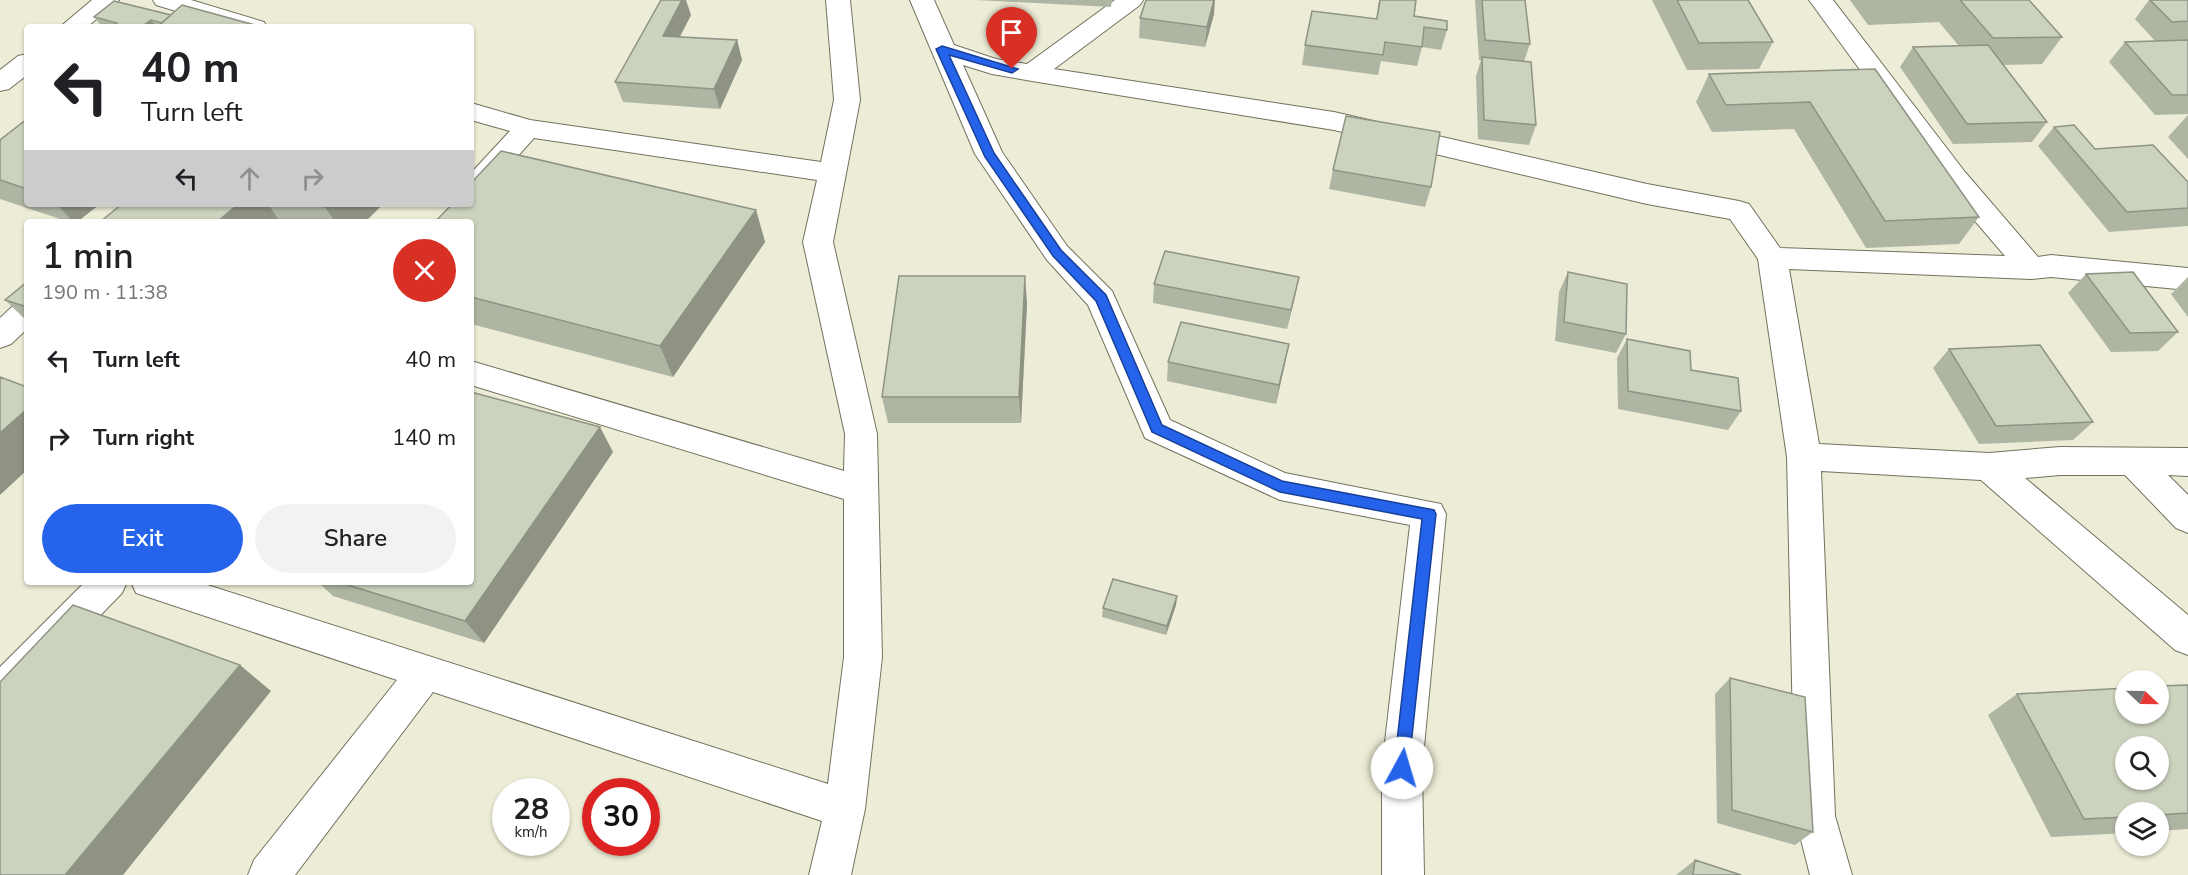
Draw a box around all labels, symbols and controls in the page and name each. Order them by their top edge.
pin [986,7,1037,69]
icon: arrive [995,16,1028,49]
text: 40 m [141,40,240,97]
icon: left [42,48,120,126]
text: Turn left [141,94,242,131]
icon: left [170,162,203,195]
icon: ahead [233,162,266,195]
icon: right [296,162,329,195]
text: 1 min [42,232,134,281]
button: close [393,239,456,302]
text: 190 m · 11:38 [42,279,168,306]
icon: left [42,344,75,377]
text: Turn left [93,345,180,375]
text: 40 m [405,345,456,375]
icon: right [42,422,75,455]
text: Turn right [93,423,194,453]
text: 140 m [392,423,456,453]
button: Exit [42,504,243,573]
button: Share [255,504,456,573]
north arrow [2115,670,2169,724]
map controls [2115,670,2169,856]
position arrow [1370,736,1434,800]
button: search [2115,736,2169,790]
speed limit sign: 30 [582,778,660,856]
text: 28 [513,789,549,830]
button: layers [2115,802,2169,856]
text: km/h [514,822,548,842]

